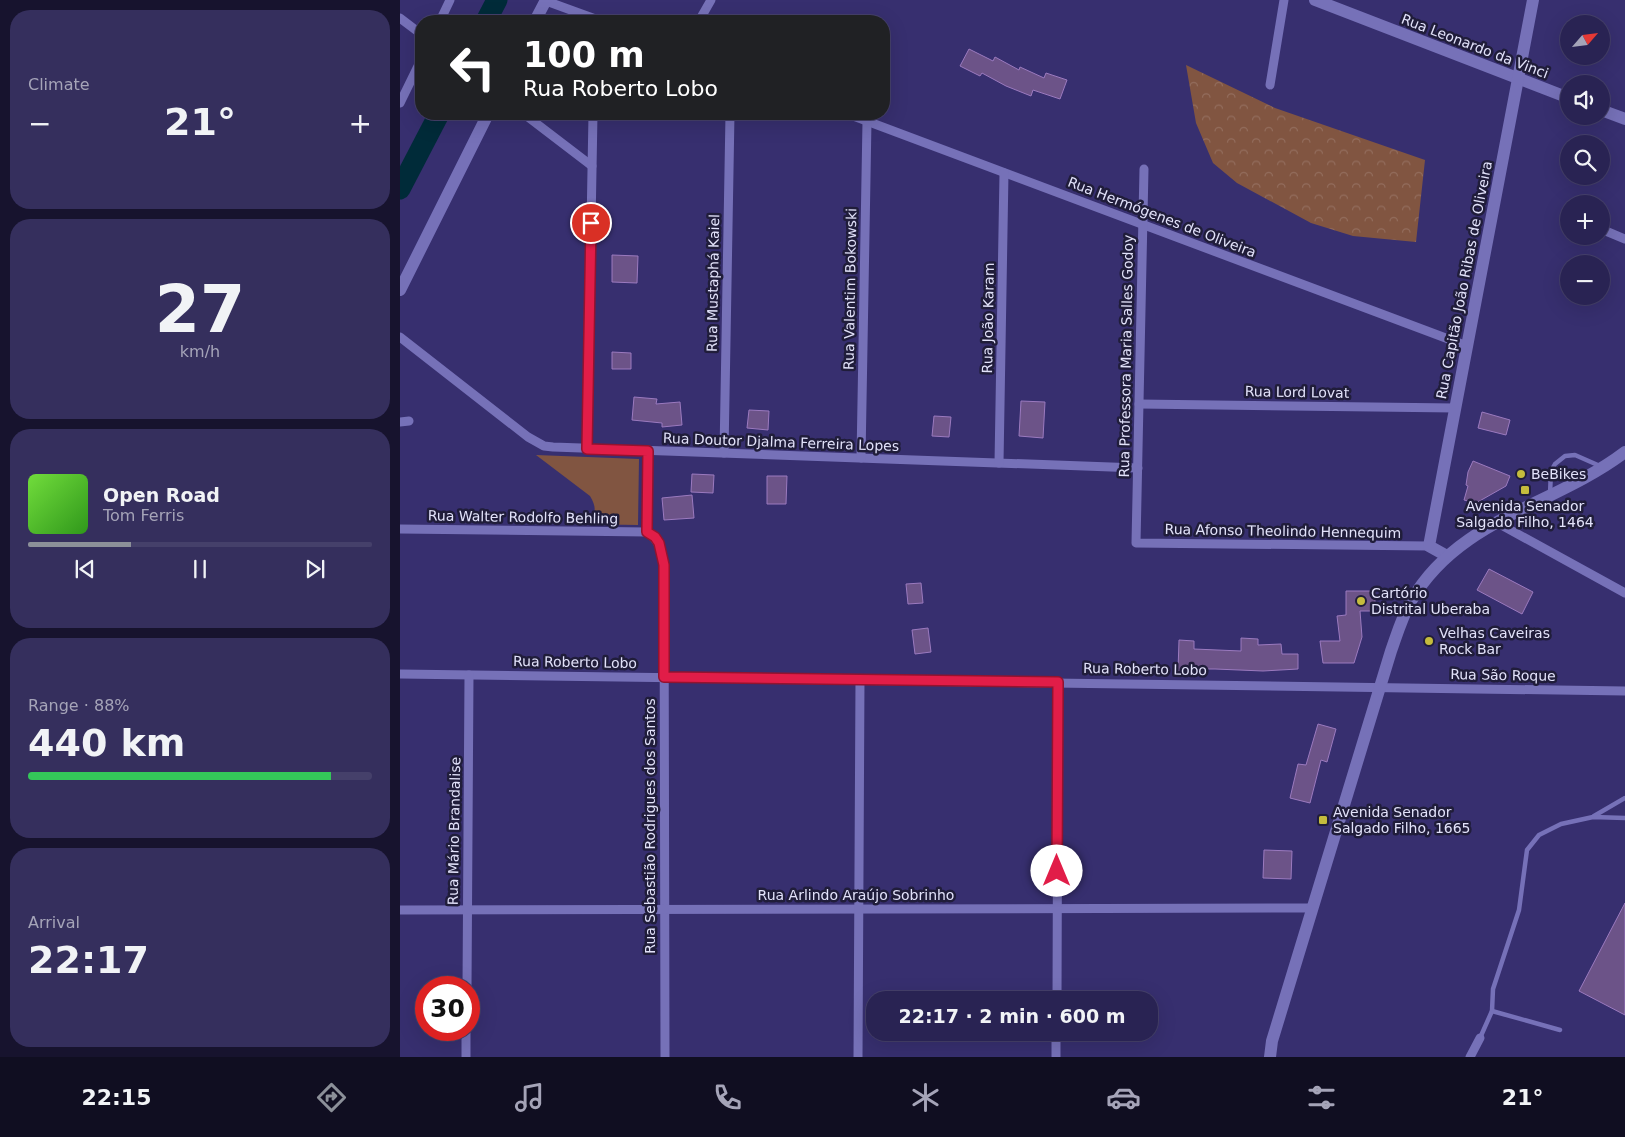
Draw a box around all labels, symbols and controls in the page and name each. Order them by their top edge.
street label: Rua Leonardo da Vinci [1399,11,1551,81]
north arrow [1560,15,1610,65]
map controls [1560,15,1610,305]
icon: left [440,35,505,100]
text: 100 m [523,35,645,75]
text: Climate [28,75,90,94]
button: sound [1560,75,1610,125]
text: Rua Roberto Lobo [523,76,718,101]
text: 21° [164,100,236,144]
text: − [28,107,51,140]
text: + [349,107,372,140]
button: search [1560,135,1610,185]
street label: Rua Capitão João Ribas de Oliveira [1433,160,1495,400]
street label: Rua Hermógenes de Oliveira [1066,174,1258,260]
button: + [1560,195,1610,245]
pin [570,202,612,244]
street label: Rua Valentim Bokowski [841,208,859,370]
icon: arrive [577,209,605,237]
street label: Rua Mustaphá Kaiel [704,214,722,352]
street label: Rua Professora Maria Salles Godoy [1116,234,1136,478]
button: − [1560,255,1610,305]
street label: Rua João Karam [979,262,997,374]
text: 27 [155,272,245,347]
text: km/h [180,342,220,361]
street label: Rua Lord Lovat [1245,383,1350,401]
street label: Rua Doutor Djalma Ferreira Lopes [663,430,899,454]
place label: BeBikes [1531,466,1586,482]
marker: BeBikes [1515,468,1527,480]
text: Open Road [103,484,220,506]
marker: Avenida Senador Salgado Filho, 1464 [1519,484,1531,496]
place label: Avenida Senador Salgado Filho, 1464 [1456,498,1594,530]
text: Tom Ferris [103,506,184,525]
street label: Rua Walter Rodolfo Behling [428,507,618,527]
street label: Rua Afonso Theolindo Hennequim [1165,521,1401,541]
icon: previous [71,555,99,583]
icon: pause [186,555,214,583]
icon: next [301,555,329,583]
place label: Cartório Distrital Uberaba [1371,585,1490,617]
marker: Cartório Distrital Uberaba [1355,595,1367,607]
place label: Velhas Caveiras Rock Bar [1439,625,1550,657]
marker: Velhas Caveiras Rock Bar [1423,635,1435,647]
street label: Rua Roberto Lobo [513,653,637,671]
street label: Rua Roberto Lobo [1083,660,1207,678]
street label: Rua São Roque [1450,666,1556,684]
text: Range · 88% [28,696,130,715]
street label: Rua Sebastião Rodrigues dos Santos [642,698,658,954]
text: 440 km [28,721,185,765]
street label: Rua Mário Brandalise [445,757,463,905]
place label: Avenida Senador Salgado Filho, 1665 [1333,804,1471,836]
marker: Avenida Senador Salgado Filho, 1665 [1317,814,1329,826]
position arrow [1030,844,1082,896]
street label: Rua Arlindo Araújo Sobrinho [758,887,954,903]
text: Arrival [28,913,80,932]
text: 22:17 [28,938,149,982]
speed limit sign: 30 [415,976,480,1041]
text: 22:17 · 2 min · 600 m [898,1005,1126,1027]
icon: directions [314,1080,349,1115]
icon: music [512,1080,547,1115]
icon: phone [710,1080,745,1115]
icon: climate [908,1080,943,1115]
icon: car [1106,1080,1141,1115]
icon: filters [1304,1080,1339,1115]
text: 22:15 [81,1085,151,1110]
text: 21° [1502,1085,1543,1110]

